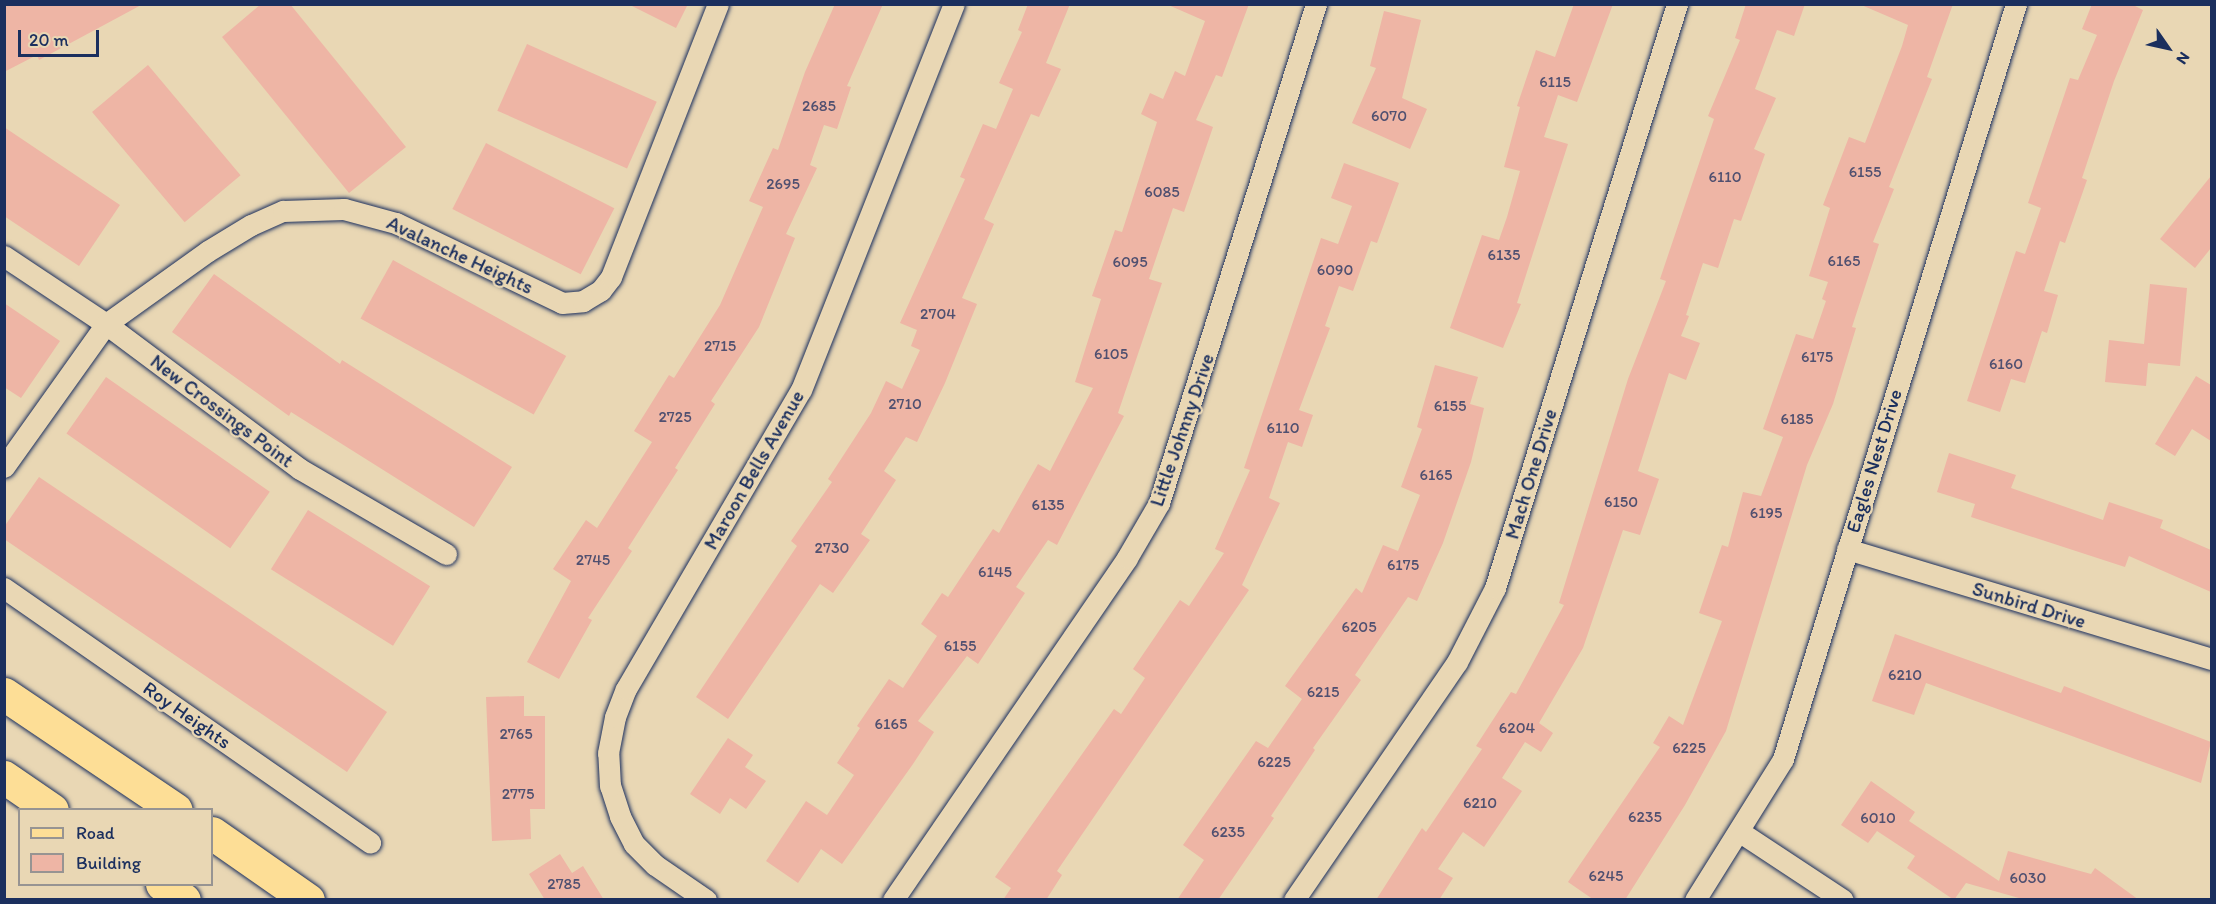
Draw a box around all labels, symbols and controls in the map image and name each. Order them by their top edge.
scale bar [21,18,102,56]
north arrow [2138,18,2198,78]
text: 20 m [29,29,69,51]
text: N [2172,49,2194,68]
house number: 6115 [1539,72,1571,92]
house number: 2685 [802,96,836,116]
house number: 6070 [1371,106,1407,126]
house number: 6155 [1849,162,1881,182]
house number: 6110 [1708,167,1742,187]
house number: 2695 [766,174,800,194]
house number: 6085 [1144,182,1180,202]
street label: Avalanche Heights [383,211,537,299]
house number: 6135 [1487,245,1521,265]
house number: 6165 [1828,251,1860,271]
house number: 6095 [1112,252,1148,272]
house number: 6090 [1317,260,1353,280]
house number: 2704 [920,304,956,324]
house number: 2715 [704,336,736,356]
house number: 6105 [1094,344,1128,364]
house number: 6175 [1801,347,1833,367]
street label: New Crossings Point [145,349,299,473]
street label: Little Johnny Drive [1145,350,1219,510]
house number: 6160 [1989,354,2023,374]
street label: Maroon Bells Avenue [699,386,809,554]
street label: Eagles Nest Drive [1841,386,1907,536]
house number: 2710 [888,394,922,414]
house number: 6155 [1434,396,1466,416]
street label: Mach One Drive [1500,406,1562,542]
house number: 2725 [658,407,692,427]
house number: 6185 [1780,409,1814,429]
house number: 6110 [1266,418,1300,438]
house number: 6165 [1420,465,1452,485]
house number: 6150 [1604,492,1638,512]
house number: 6135 [1031,495,1065,515]
house number: 6195 [1750,503,1782,523]
house number: 2730 [815,538,849,558]
house number: 2745 [576,550,610,570]
house number: 6175 [1387,555,1419,575]
house number: 6145 [978,562,1012,582]
street label: Sunbird Drive [1969,576,2089,634]
house number: 6205 [1341,617,1377,637]
house number: 6155 [944,636,976,656]
house number: 6210 [1888,665,1922,685]
street label: Roy Heights [139,676,235,754]
house number: 6215 [1307,682,1339,702]
house number: 6165 [875,714,907,734]
house number: 6204 [1499,718,1535,738]
house number: 2765 [499,724,533,744]
house number: 6225 [1672,738,1706,758]
house number: 6225 [1257,752,1291,772]
house number: 2775 [502,784,534,804]
house number: 6210 [1463,793,1497,813]
house number: 6235 [1628,807,1662,827]
legend [18,808,213,886]
house number: 6010 [1860,808,1896,828]
text: Road [76,822,115,844]
house number: 6235 [1211,822,1245,842]
text: Building [76,852,141,874]
house number: 6245 [1589,866,1623,886]
house number: 6030 [2010,868,2046,888]
house number: 2785 [547,874,581,894]

